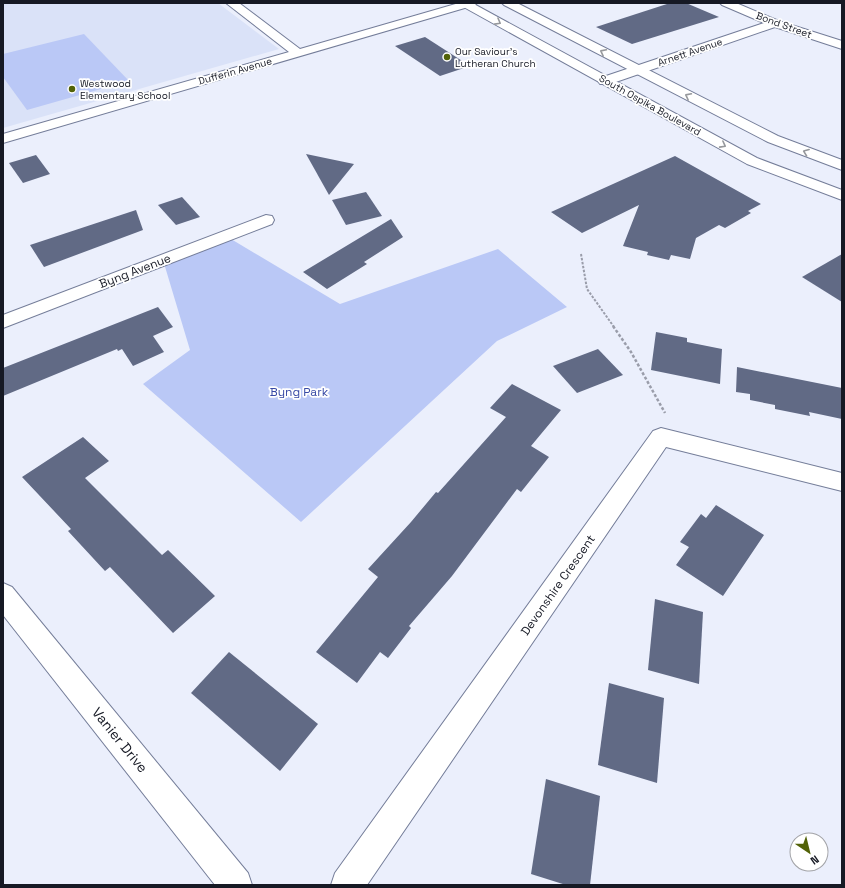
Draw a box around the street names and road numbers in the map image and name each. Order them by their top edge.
street label: Bond Street [754,9,814,41]
street label: Arnett Avenue [656,35,724,69]
street label: Dufferin Avenue [197,54,273,88]
street label: South Ospika Boulevard [597,72,703,138]
street label: Byng Avenue [97,250,173,292]
street label: Devonshire Crescent [517,532,599,638]
street label: Vanier Drive [88,704,152,776]

